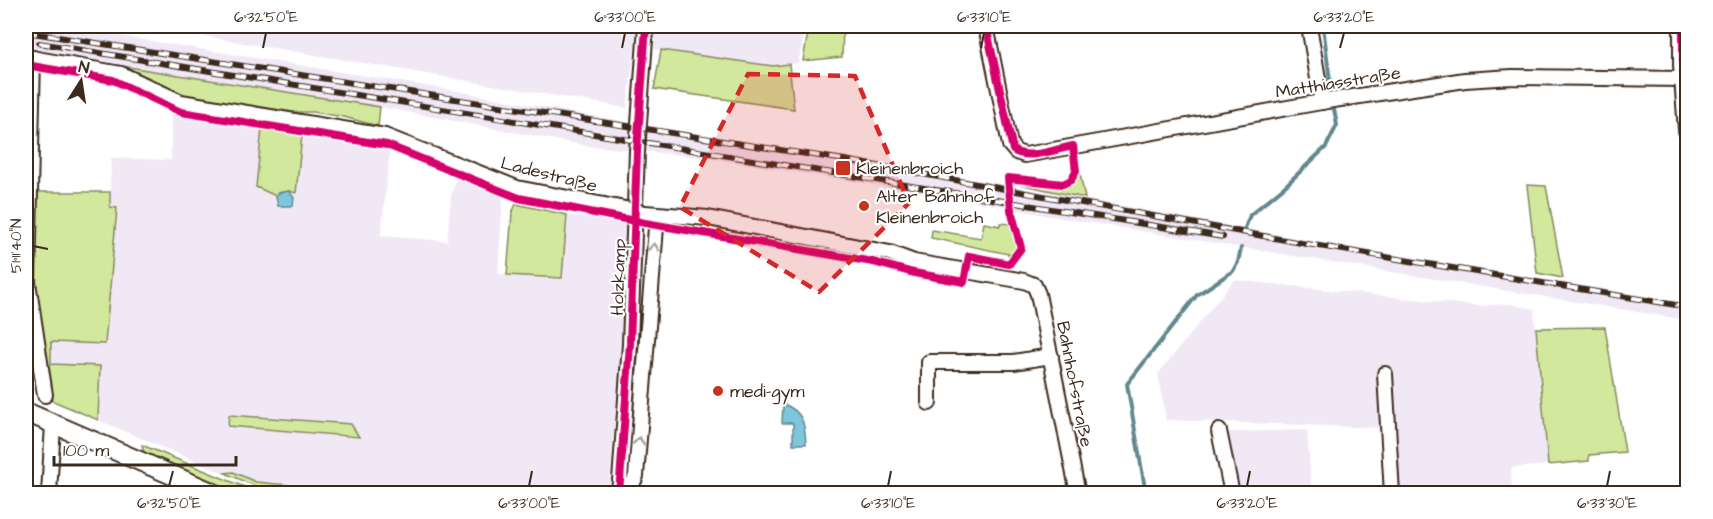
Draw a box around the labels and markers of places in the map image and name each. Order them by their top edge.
place label: Kleinenbroich [856,156,963,181]
marker: Kleinenbroich [834,159,852,177]
place label: Alter Bahnhof Kleinenbroich [876,184,994,230]
marker: Alter Bahnhof Kleinenbroich [857,199,871,213]
place label: medi-gym [730,379,804,405]
marker: medi-gym [711,384,725,398]

